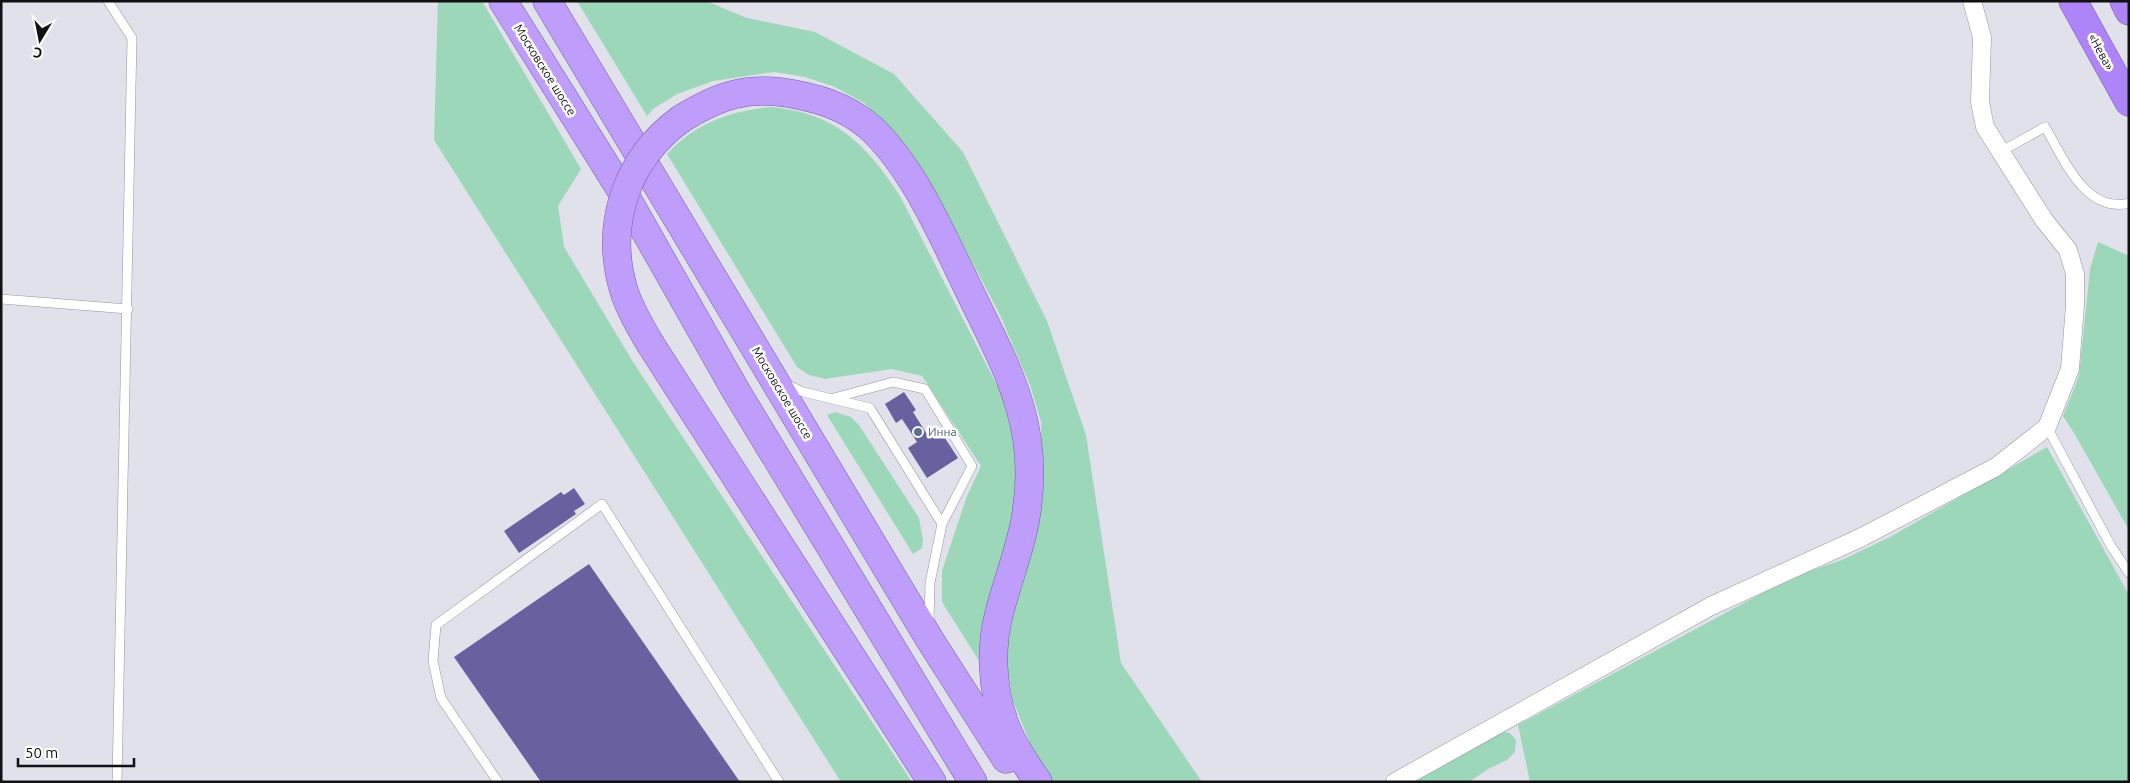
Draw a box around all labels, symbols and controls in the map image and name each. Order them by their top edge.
north arrow [15,15,65,65]
street label: Московское шоссе [512,22,579,118]
street label: «Нева» [2086,32,2117,72]
text: С [32,44,44,61]
street label: Московское шоссе [750,344,815,441]
place label: Инна [928,425,957,438]
marker: Инна [912,426,924,438]
scale bar [18,736,134,768]
text: 50 m [25,744,58,761]

